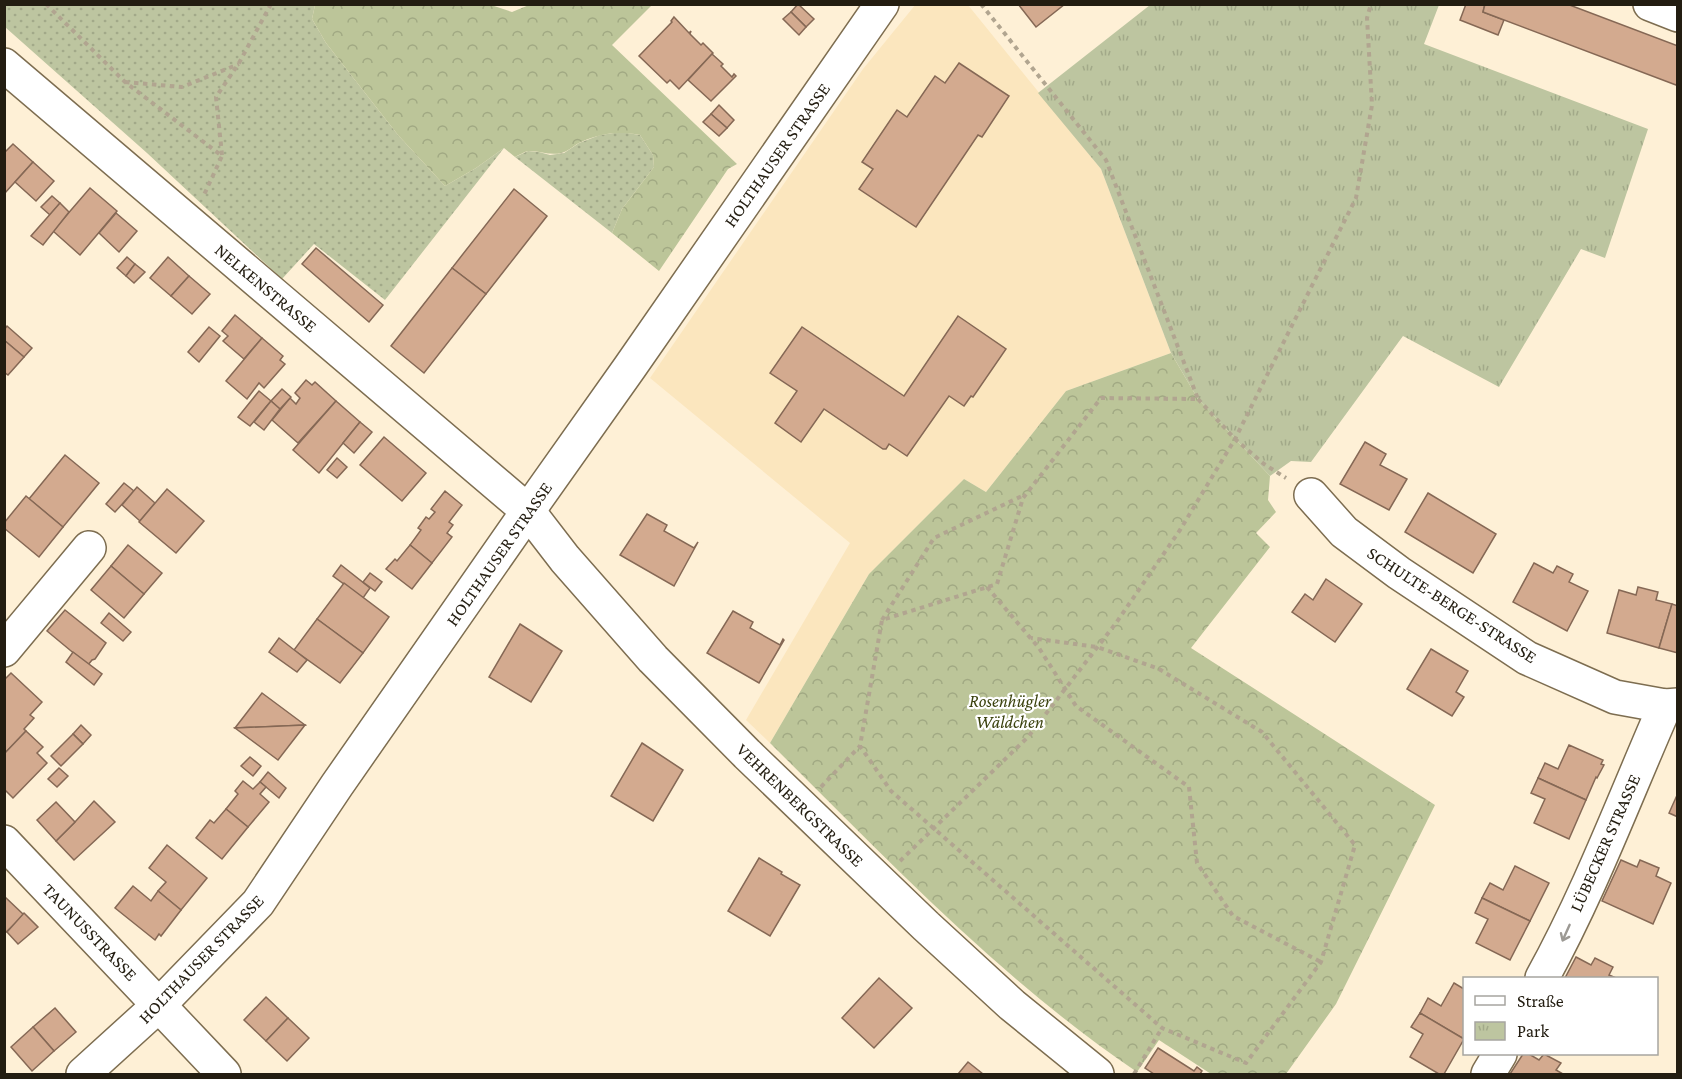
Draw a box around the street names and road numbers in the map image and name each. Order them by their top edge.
street label: HOLTHAUSER STRASSE [720,79,834,231]
street label: NELKENSTRASSE [211,240,321,337]
street label: HOLTHAUSER STRASSE [442,478,556,630]
street label: SCHULTE-BERGE-STRASSE [1364,543,1541,667]
street label: VEHRENBERGSTRASSE [732,739,868,871]
street label: LÜBECKER STRASSE [1566,771,1644,915]
street label: TAUNUSSTRASSE [39,879,142,985]
street label: HOLTHAUSER STRASSE [134,890,268,1027]

